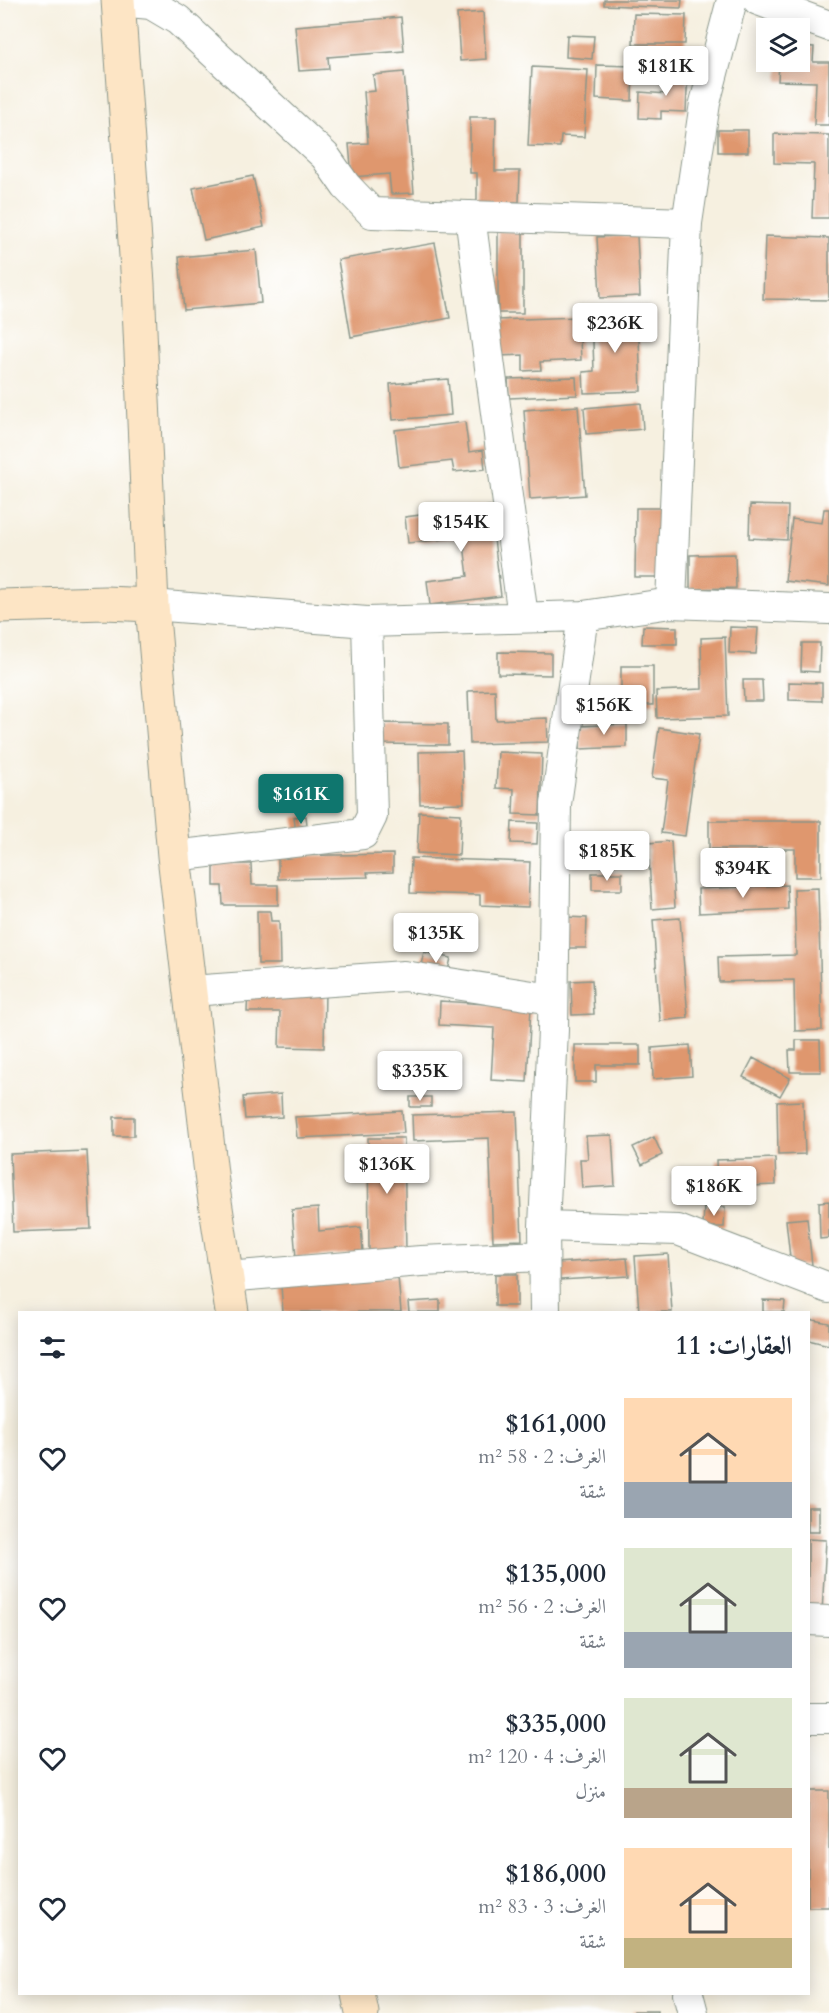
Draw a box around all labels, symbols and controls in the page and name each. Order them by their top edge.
map controls [756,18,810,72]
button: layers [756,18,810,72]
pin: $181K [624,46,708,97]
text: $181K [637,52,695,79]
pin: $236K [573,303,657,354]
text: $236K [586,309,644,336]
pin: $154K [419,502,503,553]
text: $154K [432,508,490,535]
pin: $156K [562,685,646,736]
text: $156K [575,691,633,718]
pin: $161K [259,774,343,825]
text: $161K [272,780,330,807]
pin: $185K [565,831,649,882]
text: $185K [578,837,636,864]
pin: $394K [701,848,785,899]
text: $394K [714,854,772,881]
pin: $135K [394,913,478,964]
text: $135K [407,919,465,946]
pin: $335K [378,1051,462,1102]
text: $335K [391,1057,449,1084]
pin: $136K [345,1144,429,1195]
text: $136K [358,1150,416,1177]
pin: $186K [672,1166,756,1217]
text: $186K [685,1172,743,1199]
text: العقارات: 11 [675,1328,792,1363]
icon: filters [36,1331,69,1364]
text: $161,000 [505,1406,606,1441]
icon: home [672,1422,744,1494]
icon: heart [36,1442,69,1475]
text: الغرف: 2 · 58 m² [478,1443,606,1470]
text: شقة [580,1478,606,1505]
text: $135,000 [505,1556,606,1591]
icon: home [672,1572,744,1644]
icon: heart [36,1592,69,1625]
text: الغرف: 2 · 56 m² [478,1593,606,1620]
text: شقة [580,1628,606,1655]
text: $335,000 [505,1706,606,1741]
icon: home [672,1722,744,1794]
icon: heart [36,1742,69,1775]
text: الغرف: 4 · 120 m² [468,1743,606,1770]
text: منزل [575,1778,606,1805]
text: $186,000 [505,1856,606,1891]
icon: home [672,1872,744,1944]
icon: heart [36,1892,69,1925]
text: الغرف: 3 · 83 m² [478,1893,606,1920]
text: شقة [580,1928,606,1955]

